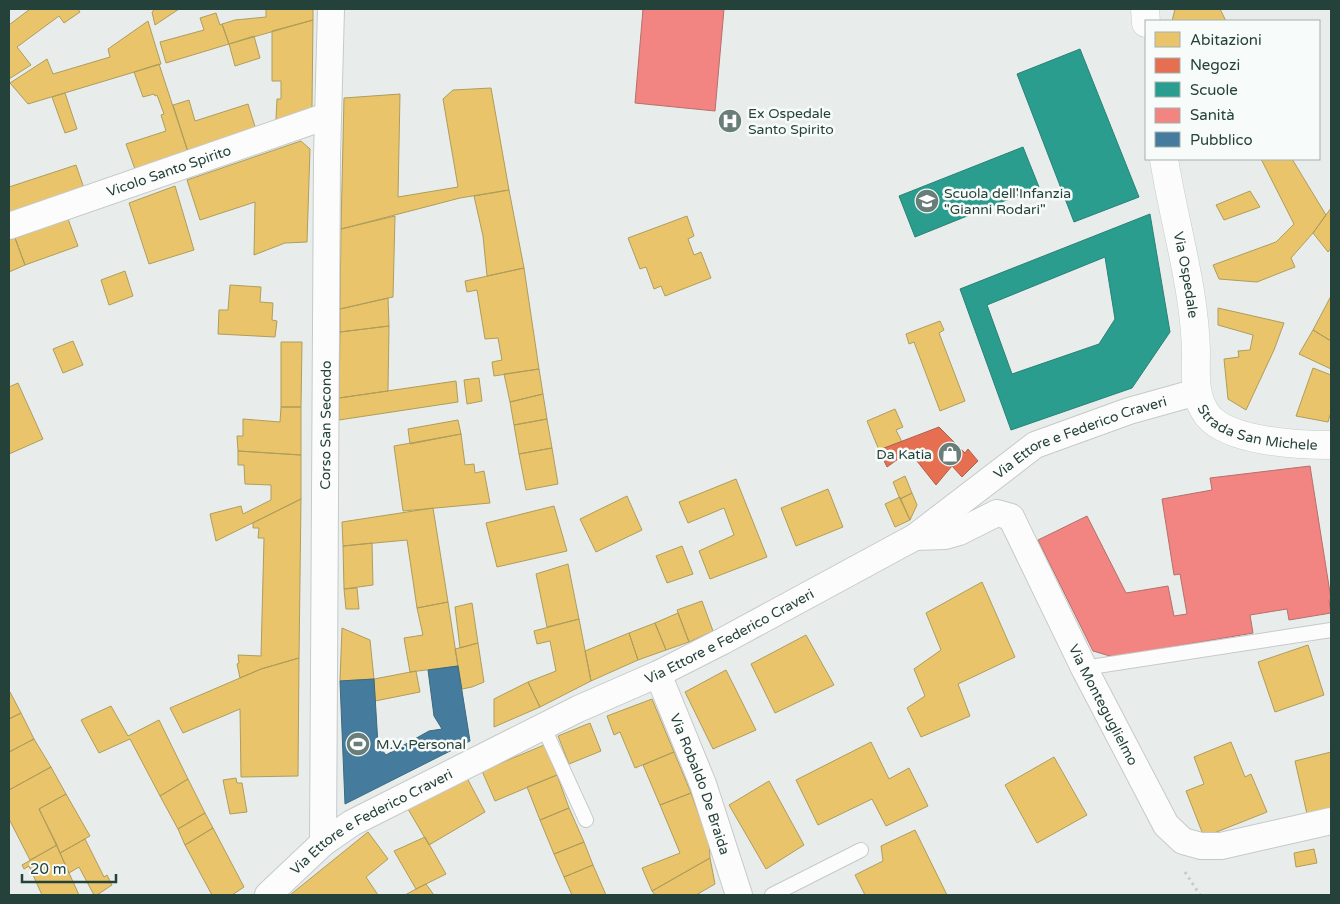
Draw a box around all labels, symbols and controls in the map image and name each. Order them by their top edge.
legend [1145,20,1320,160]
text: Abitazioni [1190,31,1262,49]
text: Negozi [1190,56,1240,74]
text: Scuole [1190,81,1238,99]
place label: Ex Ospedale Santo Spirito [748,105,834,138]
text: Sanità [1190,106,1235,124]
hospital icon: Ex Ospedale Santo Spirito [717,108,743,134]
text: Pubblico [1190,131,1253,149]
street label: Vicolo Santo Spirito [104,141,233,200]
place label: Scuola dell'Infanzia "Gianni Rodari" [944,185,1071,218]
school or university icon: Scuola dell'Infanzia "Gianni Rodari" [914,188,940,214]
street label: Via Ospedale [1170,230,1202,319]
street label: Corso San Secondo [317,360,334,490]
street label: Via Ettore e Federico Craveri [990,392,1168,482]
street label: Strada San Michele [1194,401,1318,453]
shop icon: Da Katia [937,441,963,467]
place label: Da Katia [876,446,932,463]
street label: Via Ettore e Federico Craveri [642,585,817,687]
street label: Via Monteguglielmo [1065,641,1142,768]
street label: Via Robaldo De Braida [667,711,734,857]
sports icon: M.V. Personal [345,731,371,757]
place label: M.V. Personal [376,736,466,753]
street label: Via Ettore e Federico Craveri [287,765,455,878]
scale bar [22,852,116,884]
text: 20 m [30,860,67,878]

